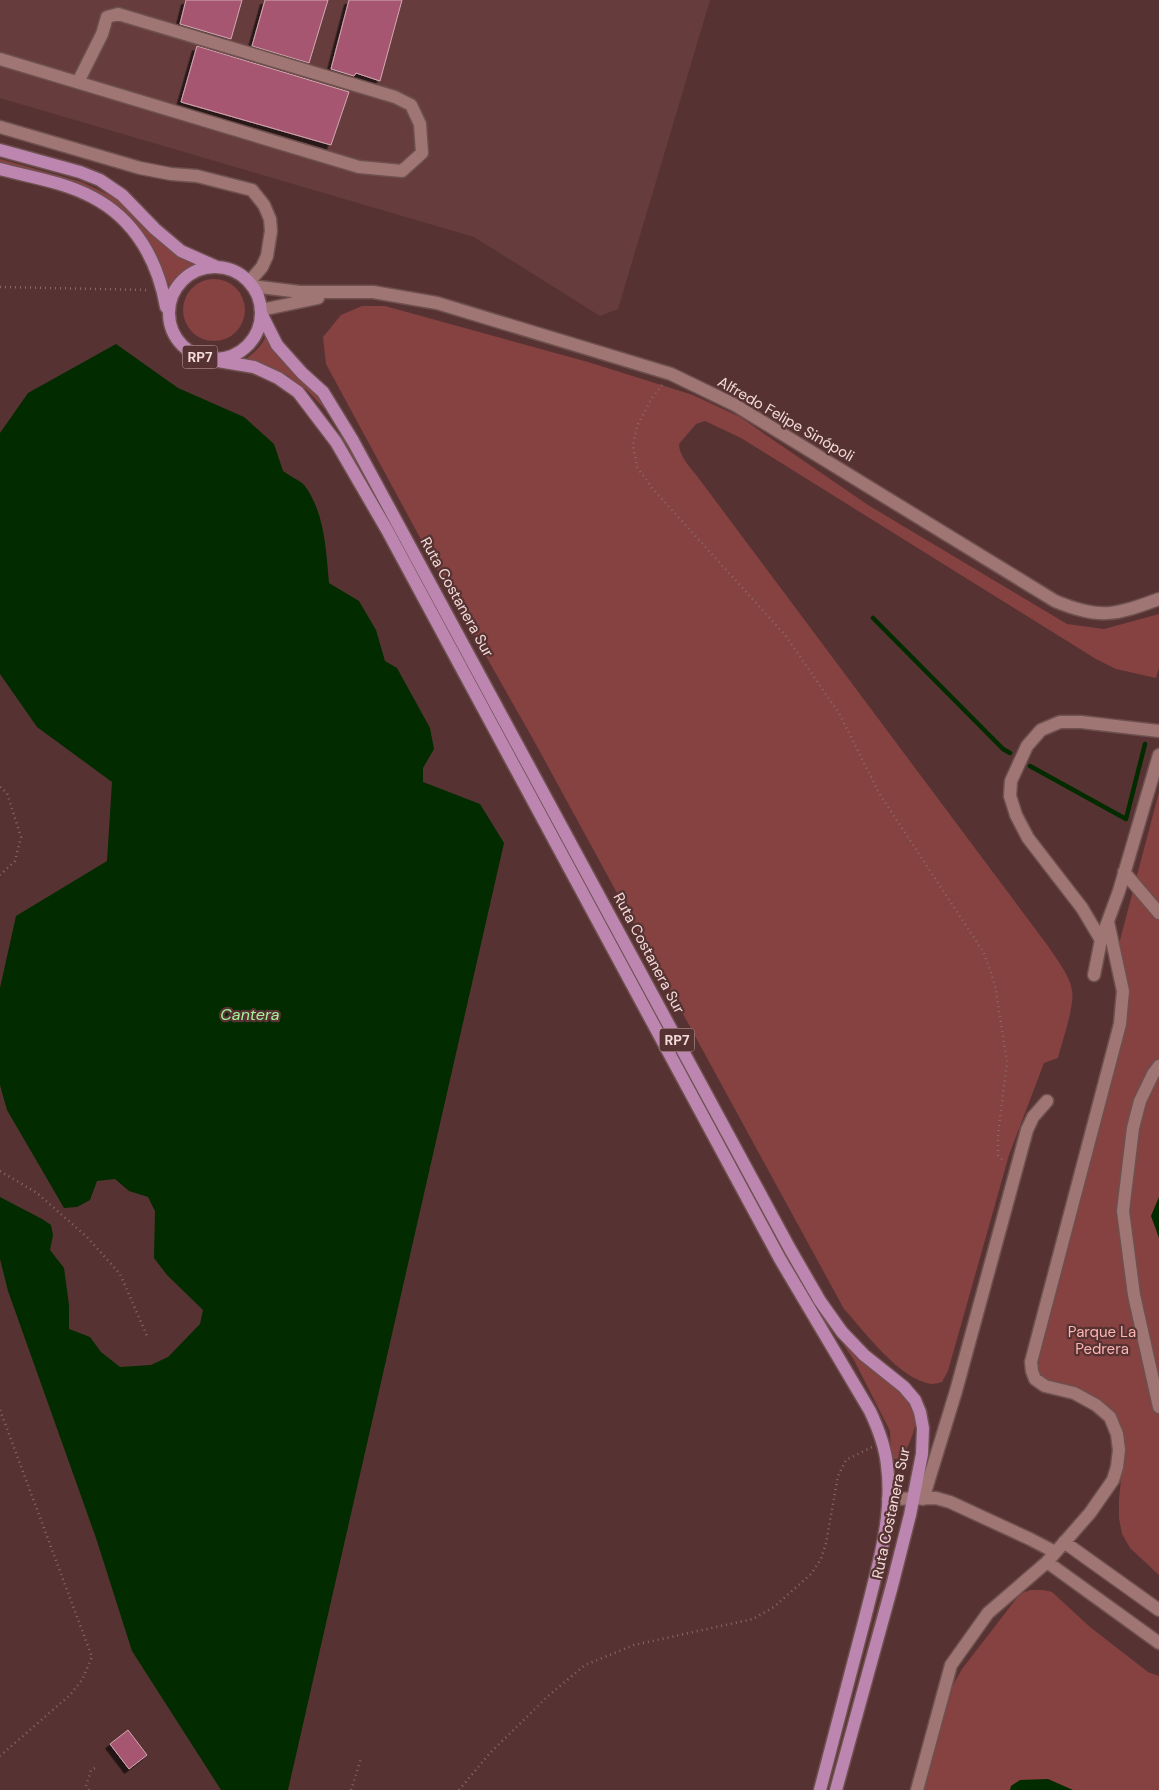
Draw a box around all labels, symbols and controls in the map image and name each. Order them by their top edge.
road number: RP7 [182,346,218,368]
street label: Alfredo Felipe Sinópoli [714,372,858,466]
street label: Ruta Costanera Sur [416,534,498,661]
street label: Ruta Costanera Sur [609,889,690,1017]
water label: Cantera [220,1004,280,1025]
road number: RP7 [660,1028,694,1052]
park label: Parque La Pedrera [1068,1322,1136,1359]
street label: Ruta Costanera Sur [867,1445,915,1581]

